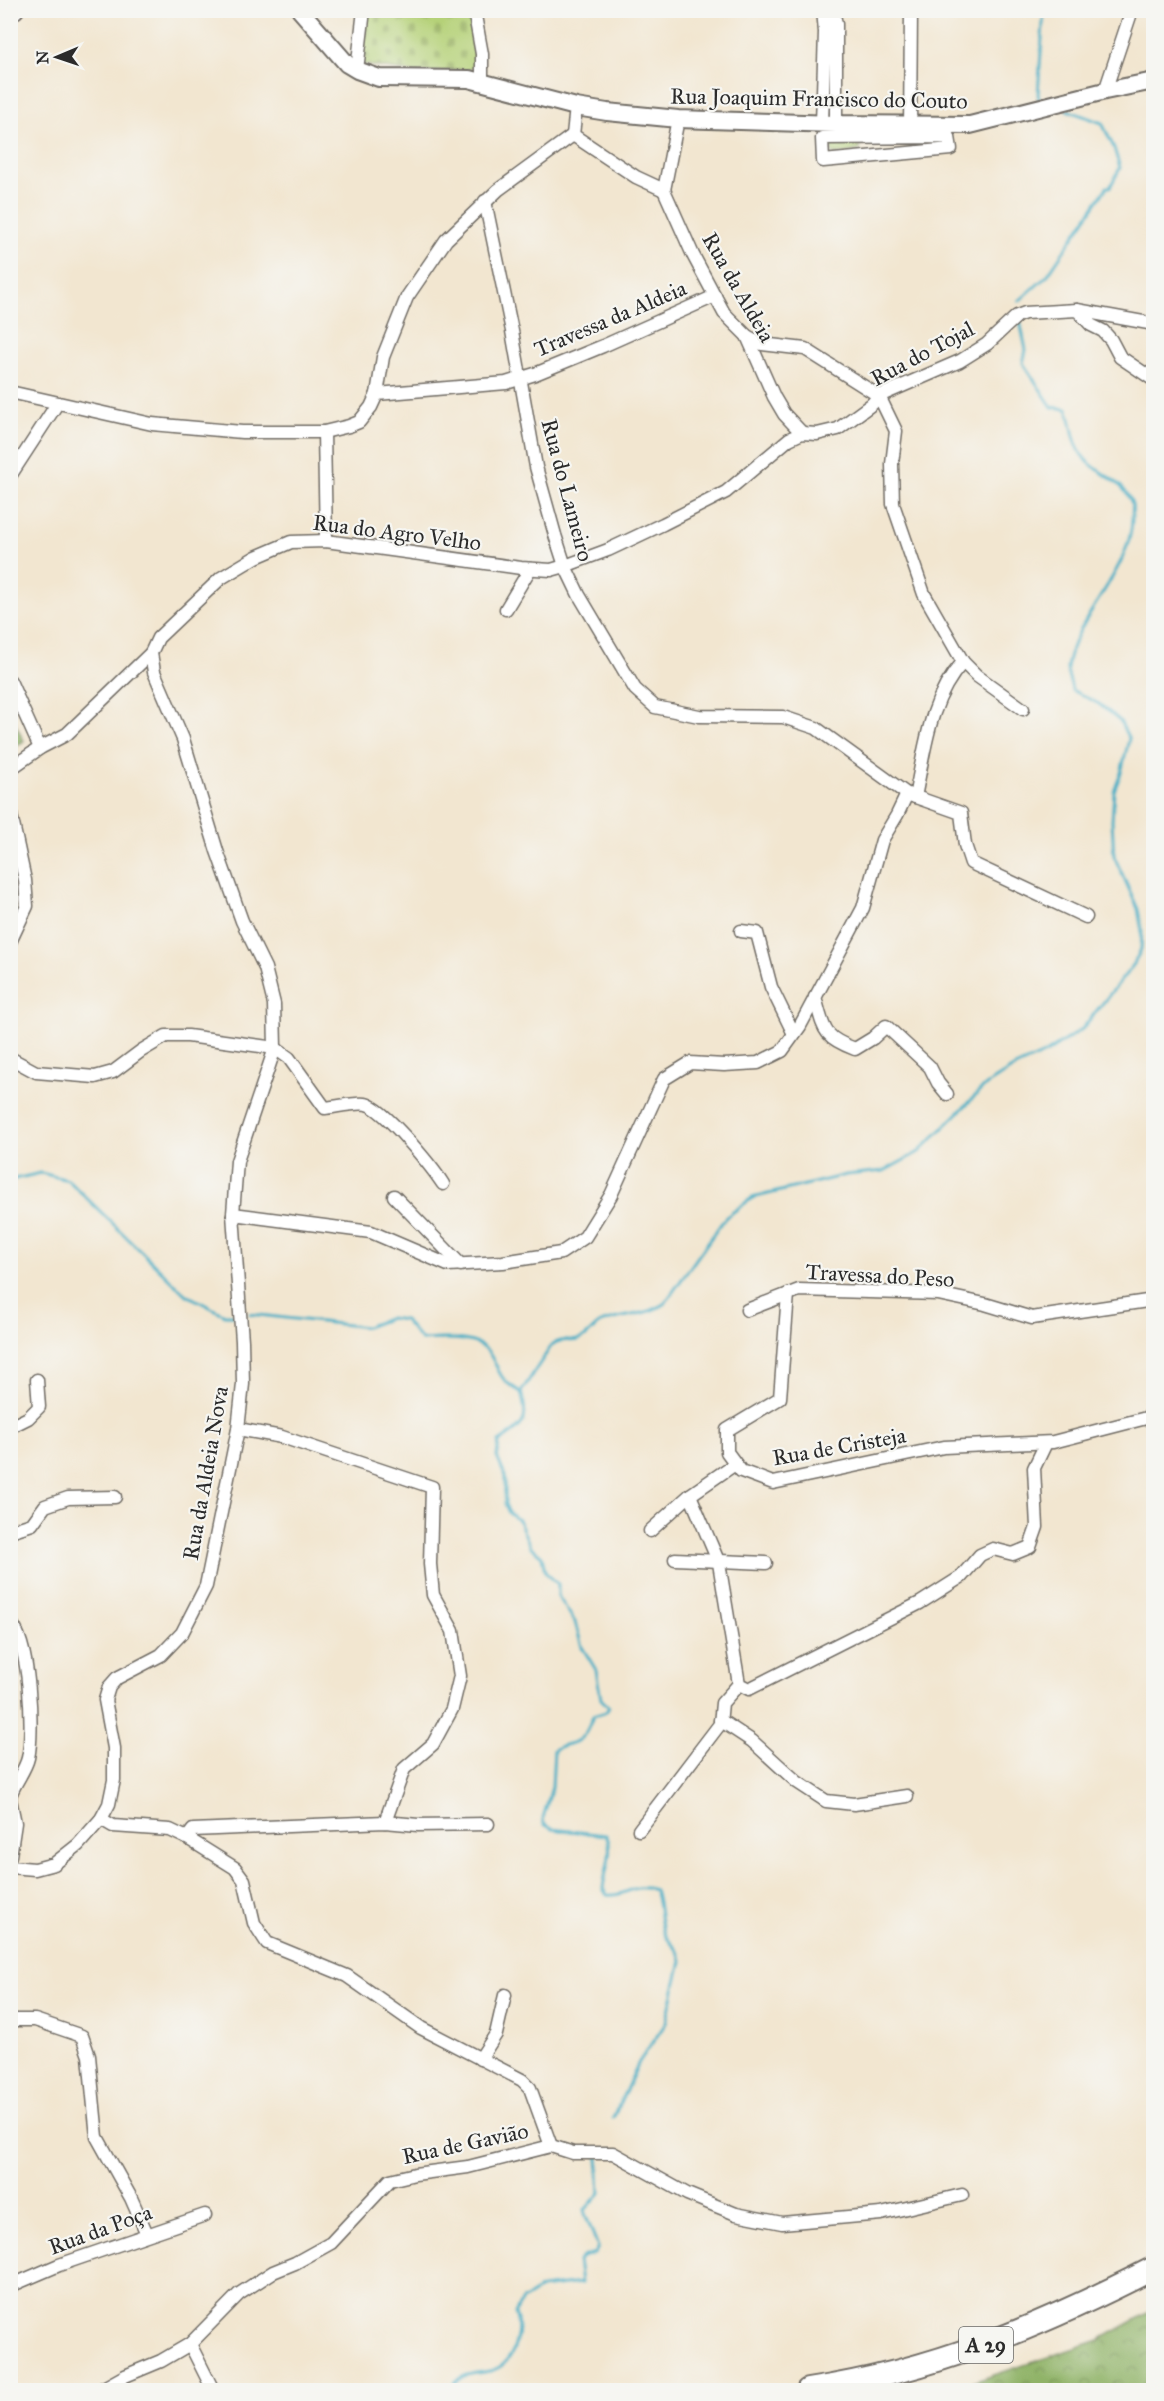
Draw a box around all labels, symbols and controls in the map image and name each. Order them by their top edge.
north arrow [27,27,87,87]
text: N [33,50,52,65]
street label: Rua Joaquim Francisco do Couto [670,82,968,115]
street label: Rua da Aldeia [696,228,781,348]
street label: Travessa da Aldeia [530,274,691,363]
street label: Rua do Tojal [866,315,979,392]
street label: Rua do Lameiro [536,416,600,564]
street label: Rua do Agro Velho [311,509,483,556]
street label: Travessa do Peso [805,1258,955,1293]
street label: Rua da Aldeia Nova [177,1383,234,1562]
street label: Rua de Cristeja [770,1421,909,1472]
street label: Rua de Gavião [400,2117,531,2170]
street label: Rua da Poça [45,2198,156,2261]
road number: A 29 [959,2327,1013,2363]

